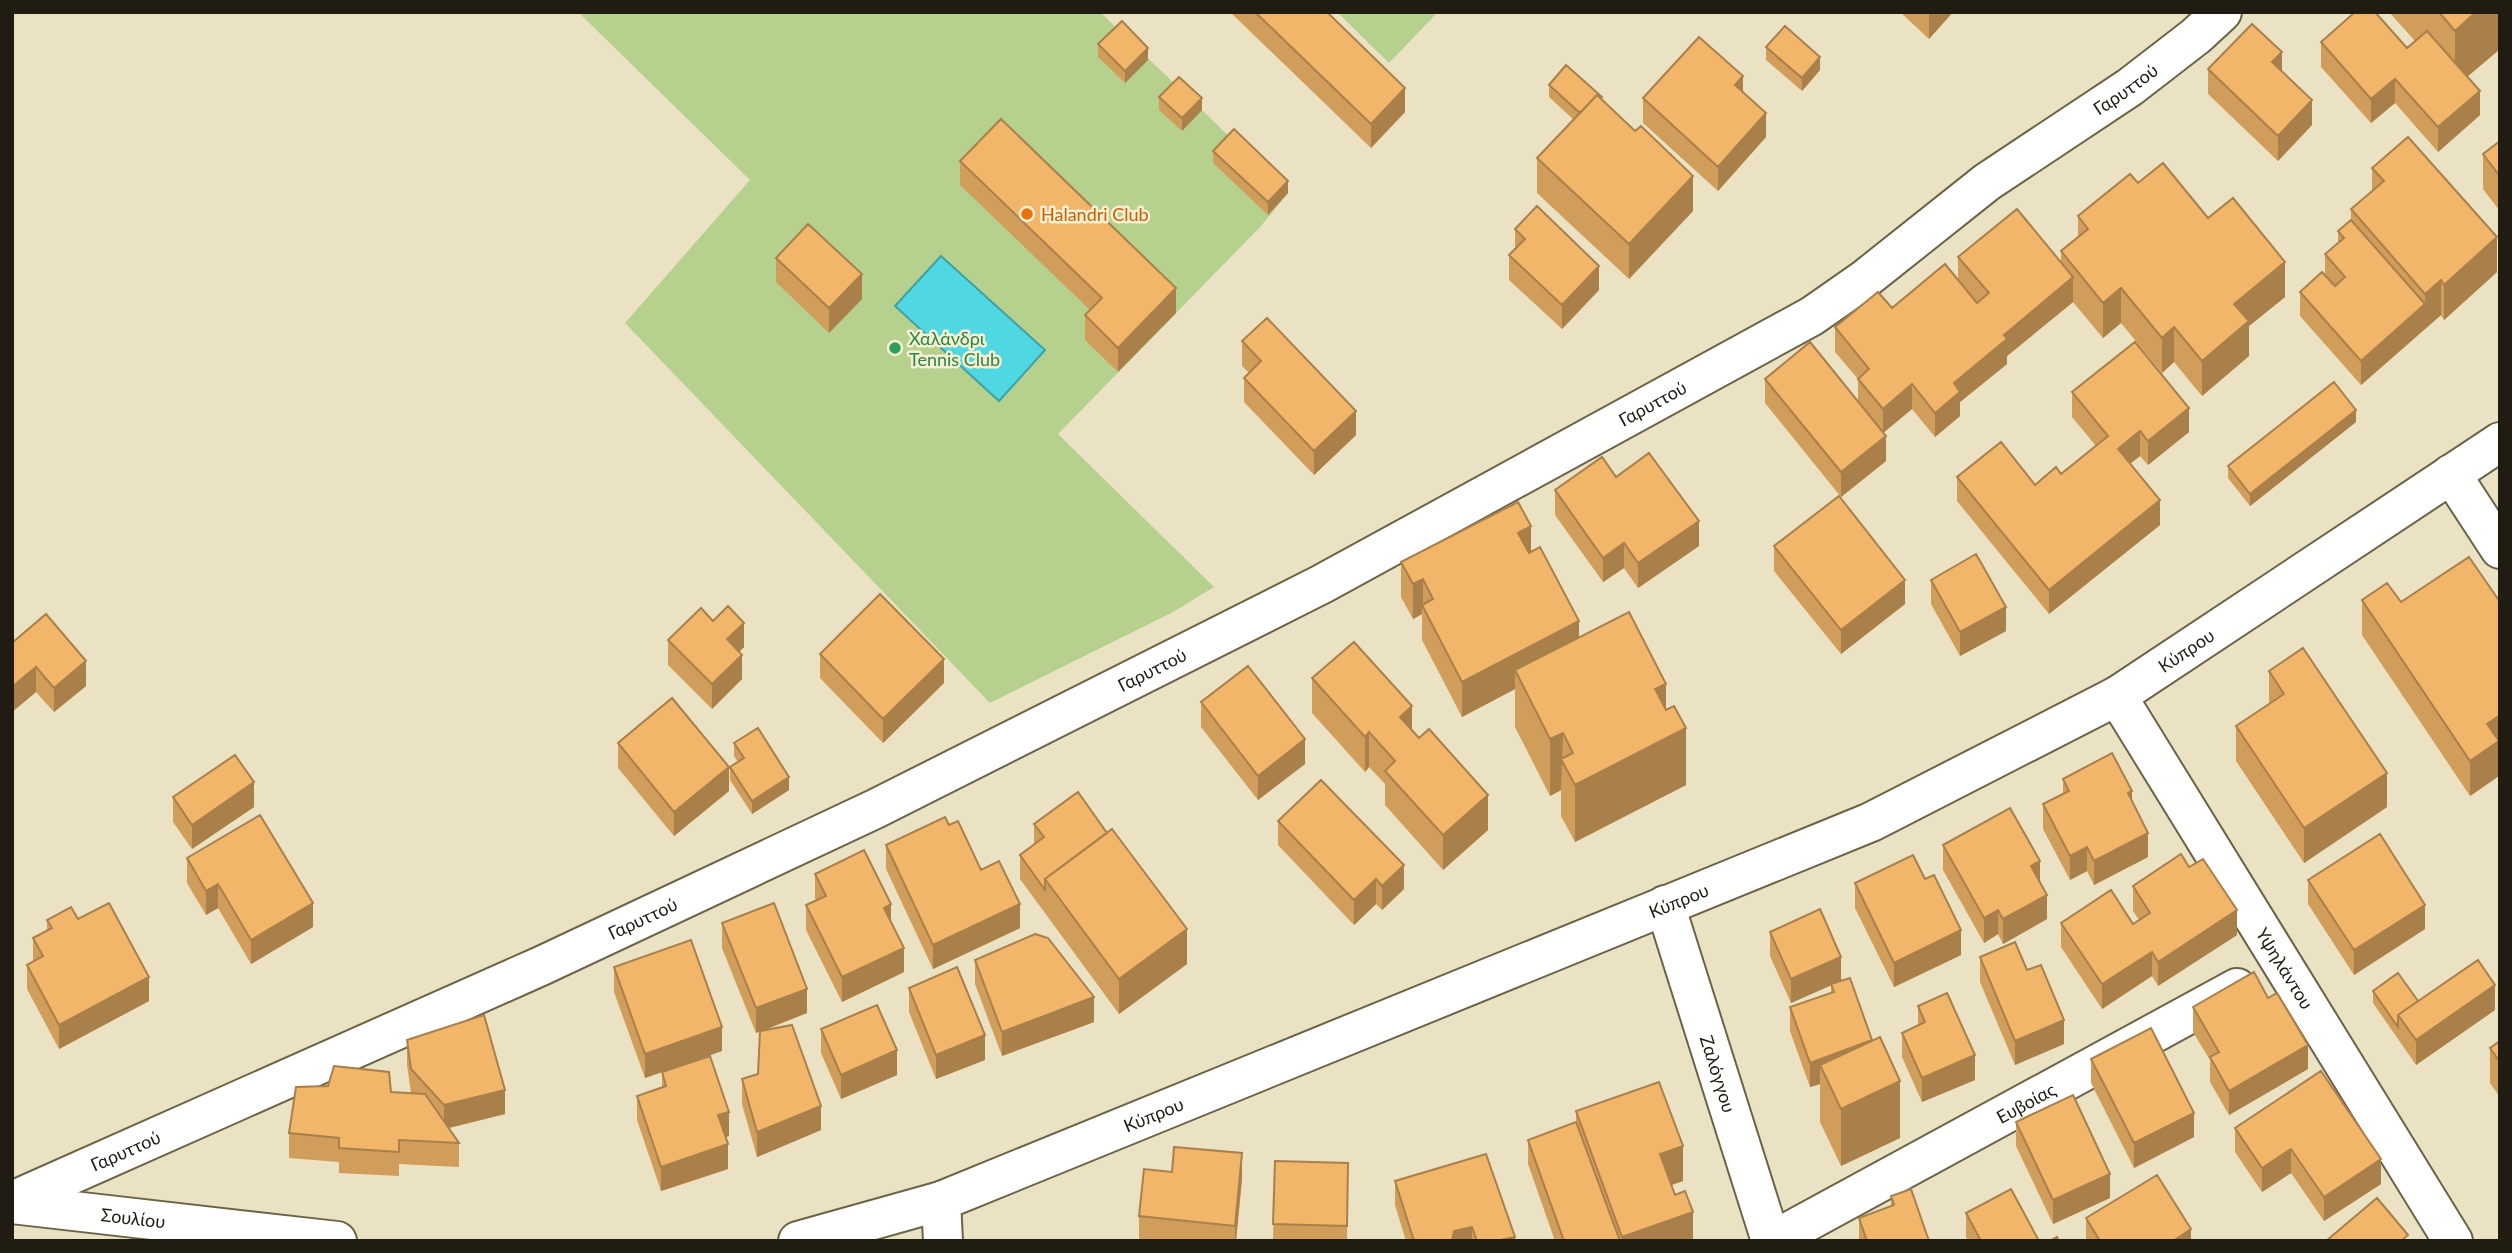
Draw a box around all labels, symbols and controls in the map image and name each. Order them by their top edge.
street label: Γαρυττού [2089,59,2162,119]
place label: Halandri Club [1041,203,1149,225]
marker: Halandri Club [1019,206,1035,222]
place label: Χαλάνδρι Tennis Club [909,327,1000,370]
marker: Χαλάνδρι Tennis Club [887,340,903,356]
street label: Γαρυττού [1615,376,1690,431]
street label: Κύπρου [2154,624,2218,677]
street label: Γαρυττού [1114,643,1190,696]
street label: Κύπρου [1645,878,1712,922]
street label: Γαρυττού [604,893,681,944]
street label: Υψηλάντου [2252,924,2318,1013]
street label: Ζαλόγγου [1696,1032,1741,1115]
street label: Ευβοίας [1993,1078,2060,1128]
street label: Κύπρου [1120,1092,1187,1136]
street label: Γαρυττού [87,1126,164,1176]
street label: Σουλίου [100,1203,167,1232]

